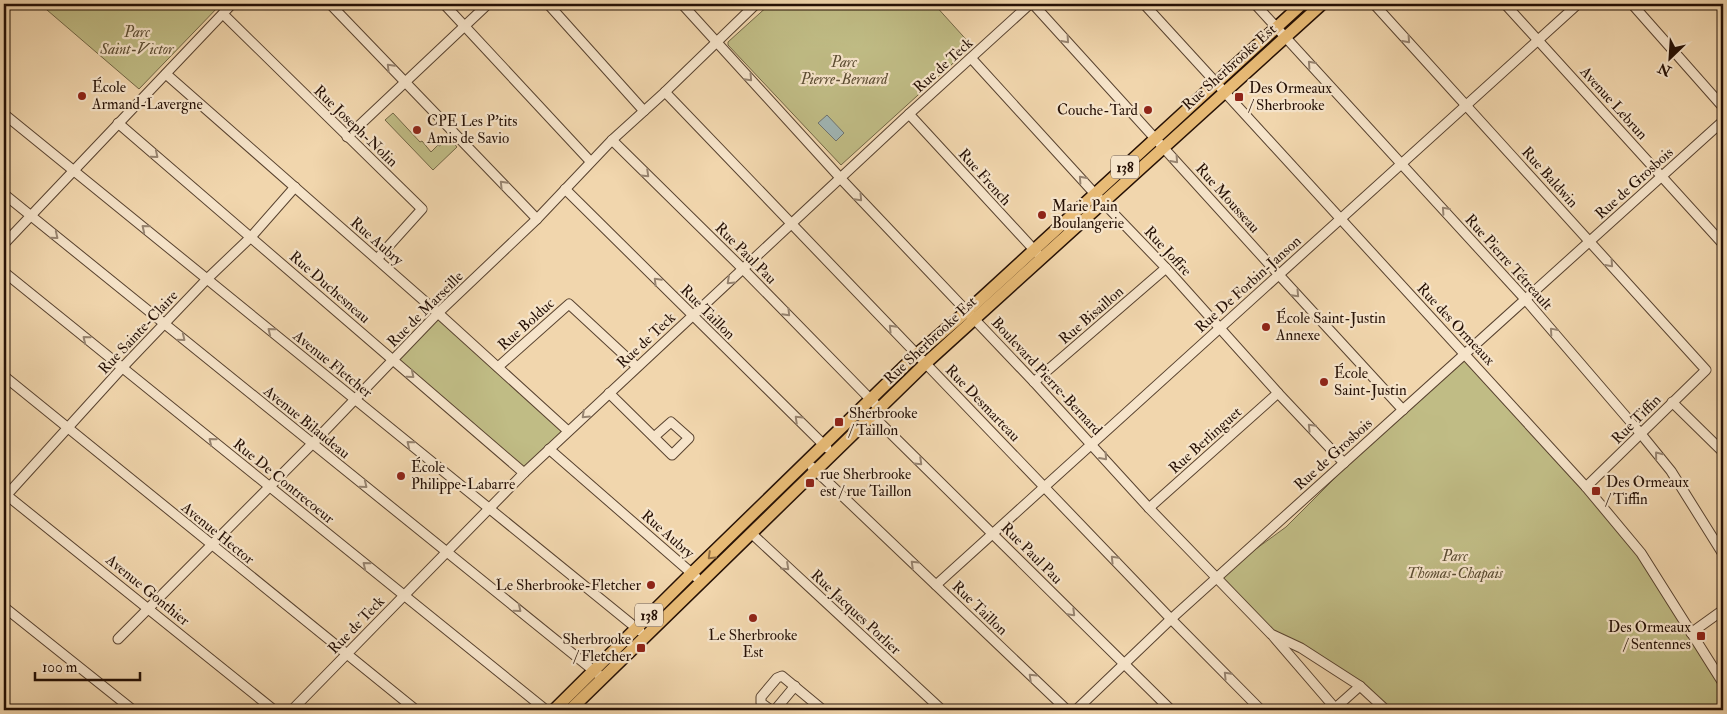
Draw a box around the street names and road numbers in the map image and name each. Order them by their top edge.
street label: Rue Sherbrooke Est [1178,20,1280,115]
street label: Rue de Teck [910,34,977,97]
street label: Avenue Lebrun [1575,62,1652,144]
street label: Rue Joseph-Nolin [309,81,402,172]
street label: Rue Baldwin [1517,143,1582,212]
street label: Rue de Grosbois [1591,143,1677,223]
street label: Rue French [954,145,1015,210]
road number: 138 [1111,156,1139,178]
street label: Rue Mousseau [1191,159,1264,237]
street label: Rue Pierre Tétreault [1461,211,1557,314]
street label: Rue Aubry [346,213,408,270]
street label: Rue Paul Pau [711,219,781,288]
street label: Rue Joffre [1139,222,1195,281]
street label: Rue De Forbin-Janson [1191,232,1306,338]
street label: Rue Duchesneau [285,247,374,328]
street label: Rue de Marseille [383,267,467,351]
street label: Rue des Ormeaux [1413,279,1499,370]
street label: Rue Taillon [676,281,739,344]
street label: Rue Bisaillon [1055,282,1128,349]
street label: Rue Sainte-Claire [95,286,182,378]
street label: Rue Sherbrooke Est [880,292,981,388]
street label: Rue Bolduc [494,294,559,355]
street label: Rue de Teck [613,308,680,372]
street label: Boulevard Pierre-Bernard [987,313,1107,440]
street label: Avenue Fletcher [288,326,377,402]
street label: Rue Desmarteau [941,361,1024,446]
street label: Avenue Bilaudeau [259,381,354,463]
street label: Rue Tiffin [1608,390,1665,448]
street label: Rue Berlinguet [1165,403,1246,478]
street label: Rue de Grosbois [1290,414,1376,494]
street label: Rue De Contrecoeur [229,435,338,528]
street label: Avenue Hector [176,497,258,569]
street label: Rue Aubry [637,506,699,563]
street label: Rue Paul Pau [997,519,1067,588]
street label: Avenue Gonthier [101,550,194,630]
street label: Rue Jacques Porlier [806,566,905,660]
street label: Rue Taillon [948,577,1012,640]
street label: Rue de Teck [324,592,389,658]
road number: 138 [635,604,663,626]

